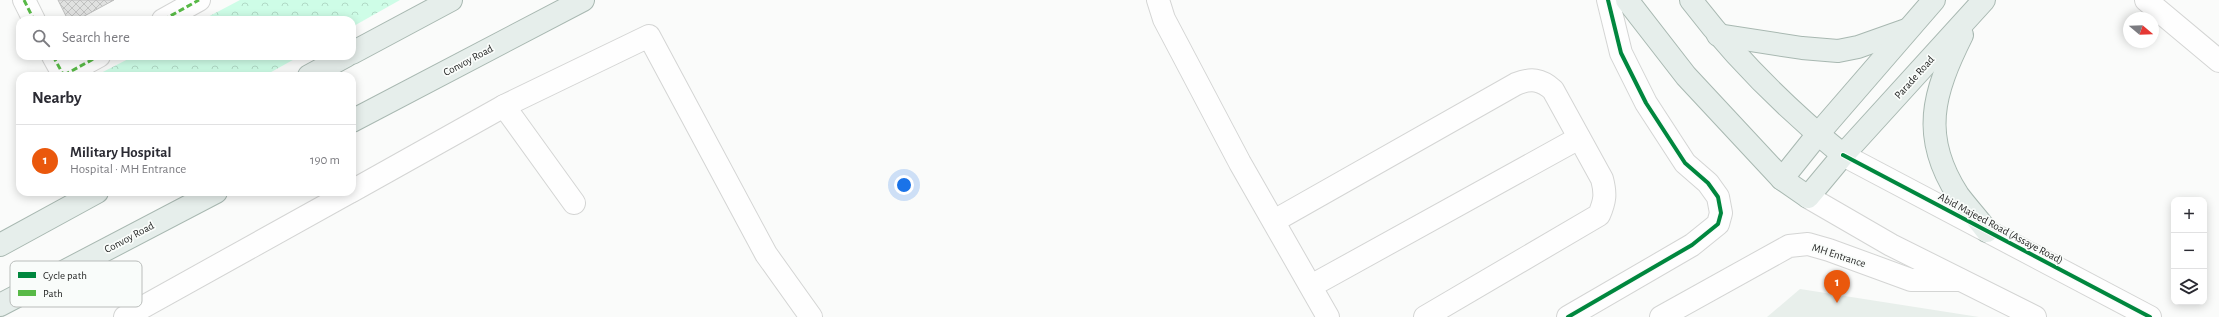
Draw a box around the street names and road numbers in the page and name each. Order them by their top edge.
street label: Convoy Road [442,43,495,78]
street label: Parade Road [1892,54,1937,101]
street label: Abid Majeed Road (Assaye Road) [1937,191,2065,266]
street label: Convoy Road [103,220,156,255]
street label: MH Entrance [1811,242,1867,269]

